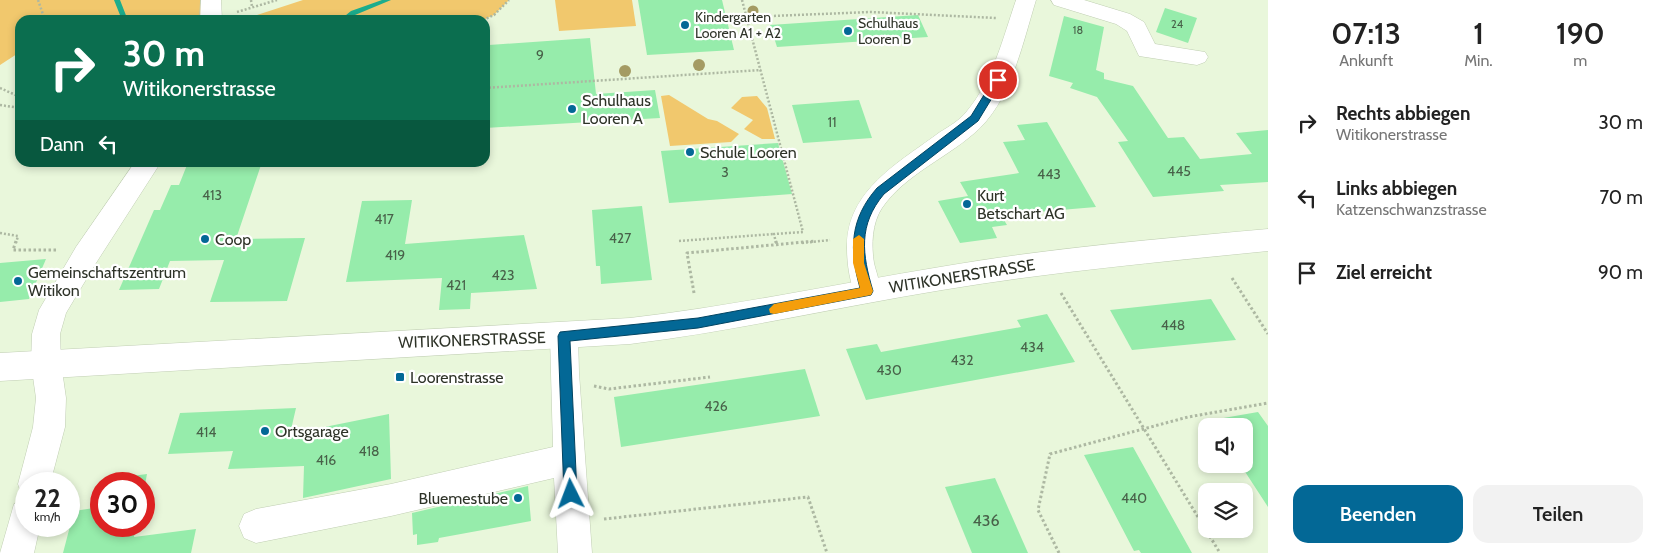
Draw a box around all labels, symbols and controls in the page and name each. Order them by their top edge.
place label: Kindergarten Looren A1 + A2 [695,8,781,42]
place label: Schulhaus Looren B [858,14,918,48]
text: 07:13 [1331,15,1401,52]
text: 1 [1473,15,1484,52]
text: 190 [1556,15,1605,52]
house number: 24 [1171,17,1184,31]
marker: Kindergarten Looren A1 + A2 [679,19,691,31]
house number: 18 [1073,23,1083,37]
marker: Schulhaus Looren B [842,25,854,37]
text: 30 m [123,32,205,75]
icon: right [40,35,105,100]
house number: 9 [536,46,544,64]
text: Ankunft [1339,51,1393,70]
text: Min. [1464,51,1493,70]
text: m [1573,51,1587,70]
pin [977,59,1019,101]
icon: arrive [984,66,1012,94]
text: Witikonerstrasse [123,75,276,102]
place label: Schulhaus Looren A [582,91,651,128]
text: Rechts abbiegen [1336,102,1470,125]
marker: Schulhaus Looren A [566,103,578,115]
icon: right [1293,109,1321,137]
text: 30 m [1599,111,1643,134]
house number: 11 [827,113,837,131]
text: Witikonerstrasse [1336,125,1447,144]
icon: left [94,130,122,158]
text: Dann [40,133,84,156]
place label: Schule Looren [700,143,797,162]
marker: Schule Looren [684,146,696,158]
house number: 445 [1167,162,1191,180]
house number: 3 [721,163,729,181]
house number: 443 [1037,165,1061,183]
text: Links abbiegen [1336,177,1457,200]
icon: left [1293,184,1321,212]
house number: 413 [202,186,222,204]
place label: Kurt Betschart AG [977,186,1065,223]
text: 70 m [1599,186,1643,209]
marker: Kurt Betschart AG [961,198,973,210]
text: Katzenschwanzstrasse [1336,200,1487,219]
house number: 417 [374,210,394,228]
house number: 427 [609,229,631,247]
place label: Coop [215,230,251,249]
marker: Coop [199,233,211,245]
house number: 419 [385,246,405,264]
street label: WITIKONERSTRASSE [888,255,1036,297]
icon: arrive [1293,259,1321,287]
text: Ziel erreicht [1336,261,1432,284]
text: 90 m [1598,261,1643,284]
place label: Gemeinschaftszentrum Witikon [28,263,186,300]
house number: 423 [491,266,515,284]
marker: Gemeinschaftszentrum Witikon [12,275,24,287]
house number: 421 [446,276,466,294]
house number: 448 [1161,316,1185,334]
street label: WITIKONERSTRASSE [398,328,546,352]
house number: 434 [1020,338,1044,356]
house number: 432 [950,351,974,369]
house number: 430 [876,361,902,379]
place label: Loorenstrasse [410,368,504,387]
marker: Loorenstrasse [394,371,406,383]
house number: 426 [704,397,728,415]
map controls [1198,418,1253,538]
button: sound [1198,418,1253,473]
place label: Ortsgarage [275,422,349,441]
house number: 414 [196,423,216,441]
marker: Ortsgarage [259,425,271,437]
house number: 418 [358,442,380,460]
house number: 416 [316,451,336,469]
position arrow [544,467,596,519]
speed limit sign: 30 [90,472,155,537]
text: 22 [34,483,61,513]
button: layers [1198,483,1253,538]
button: Beenden [1293,485,1463,543]
button: Teilen [1473,485,1643,543]
place label: Bluemestube [418,489,508,508]
house number: 440 [1121,489,1147,507]
marker: Bluemestube [512,492,524,504]
text: km/h [34,509,61,524]
house number: 436 [973,511,1000,530]

